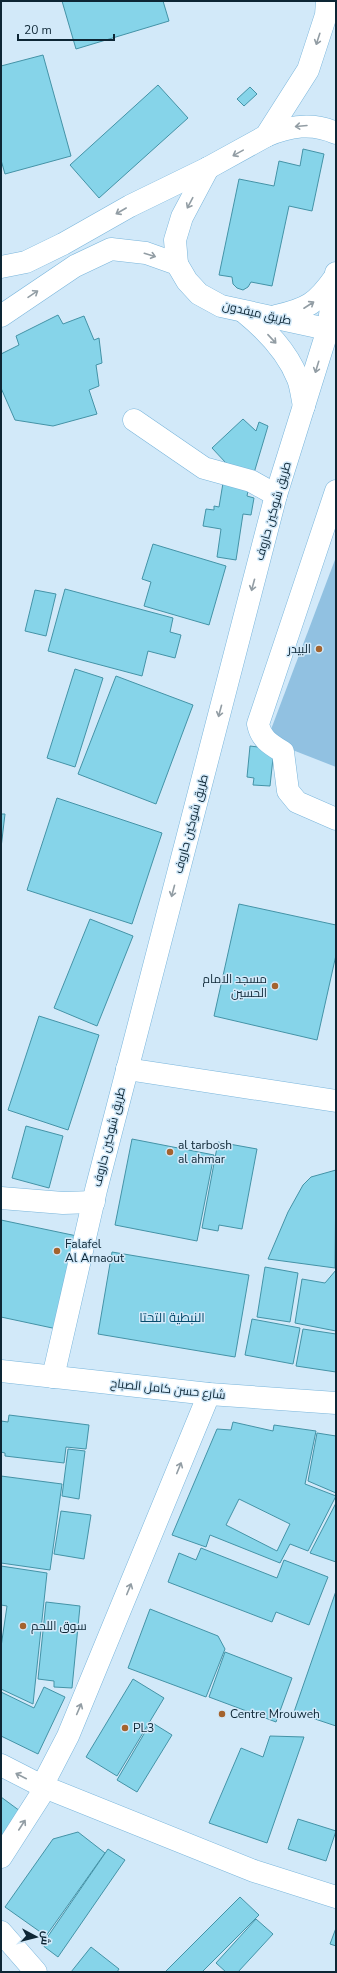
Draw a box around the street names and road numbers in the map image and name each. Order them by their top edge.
street label: طريق ميفدون [221,297,293,329]
street label: طريق شوكين حاروف [251,460,295,562]
street label: طريق شوكين حاروف [170,773,212,875]
street label: طريق شوكين حاروف [89,1085,129,1189]
street label: شارع حسن كامل الصباح [110,1375,226,1403]

